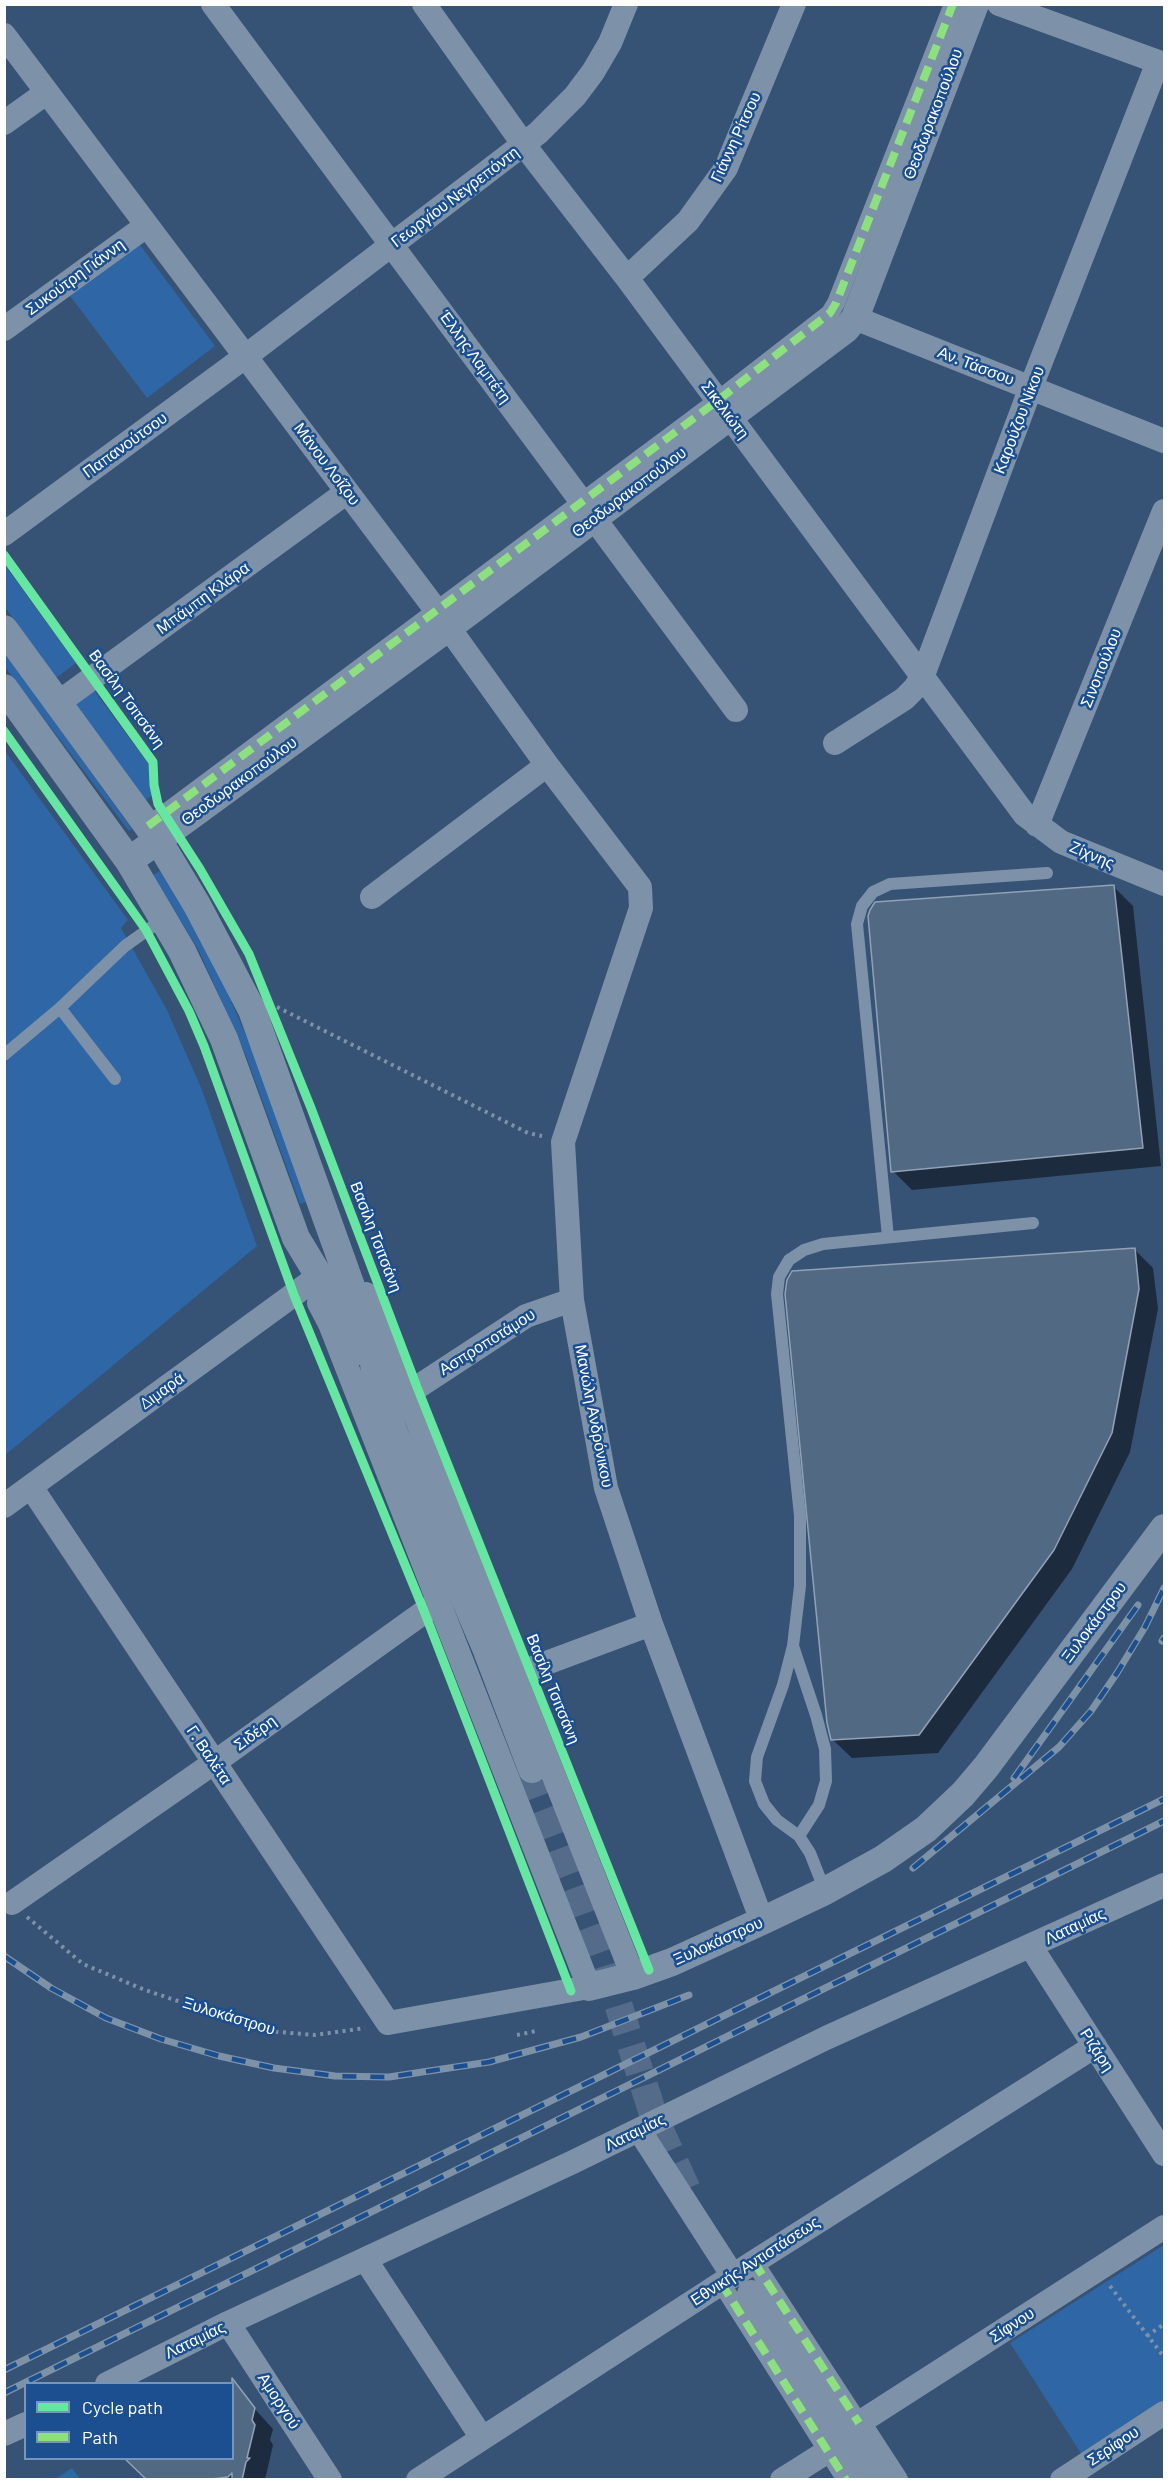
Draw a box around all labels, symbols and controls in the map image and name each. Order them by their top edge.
street label: Θεοδωρακοπούλου [899,46,967,182]
street label: Γιάννη Ρίτσου [707,89,765,185]
street label: Γεωργίου Νεγρεπόντη [387,143,523,251]
street label: Συκούτρη Γιάννη [22,235,128,319]
street label: Έλλης Λαμπέτη [435,307,515,407]
street label: Αν. Τάσσου [935,343,1017,389]
street label: Καρούζου Νίκου [990,363,1048,477]
street label: Σικελιώτη [697,377,753,443]
street label: Παπανούτσου [79,408,171,482]
street label: Μάνου Λοΐζου [290,419,364,509]
street label: Θεοδωρακοπούλου [568,443,690,541]
street label: Μπάμπη Κλάρα [153,558,253,638]
street label: Σινοπούλου [1076,626,1126,710]
street label: Βασίλη Τσιτσάνη [85,646,169,752]
street label: Θεοδωρακοπούλου [177,733,301,829]
street label: Ζίχνης [1067,837,1117,873]
street label: Βασίλη Τσιτσάνη [346,1179,406,1295]
street label: Ασπροποτάμου [435,1305,539,1379]
street label: Μανώλη Ανδρόνικου [571,1343,617,1489]
street label: Διμαρά [136,1369,188,1413]
street label: Ξυλοκάστρου [1058,1578,1130,1666]
street label: Βασίλη Τσιτσάνη [522,1631,584,1747]
street label: Σιδέρη [230,1711,280,1755]
street label: Γ. Βαλέτα [182,1722,236,1788]
street label: Λαταμίας [1042,1904,1108,1948]
street label: Ξυλοκάστρου [670,1913,766,1969]
street label: Ξυλοκάστρου [180,1993,278,2039]
street label: Ριζάρη [1076,2025,1118,2075]
street label: Λαταμίας [602,2109,668,2155]
street label: Εθνικής Αντιστάσεως [687,2212,823,2310]
street label: Σίφνου [986,2303,1038,2347]
street label: Λαταμίας [162,2317,228,2363]
street label: Αμοργού [254,2369,304,2433]
legend [24,2382,234,2460]
text: Cycle path [82,2396,163,2418]
street label: Σερίφου [1084,2422,1142,2470]
text: Path [82,2426,118,2448]

